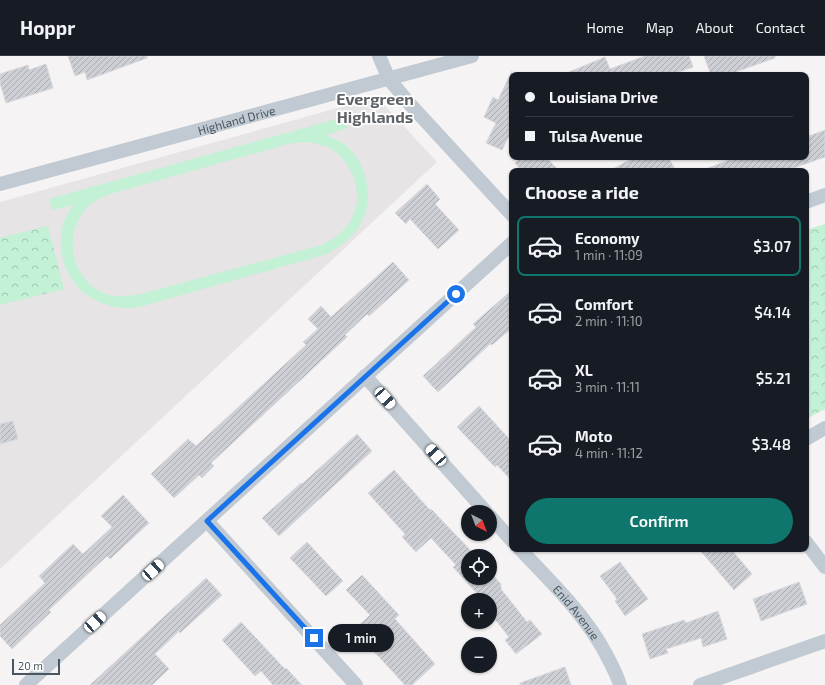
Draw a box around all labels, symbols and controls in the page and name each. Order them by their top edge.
text: Hoppr [20,16,75,39]
text: Home [587,19,624,36]
text: Map [646,19,674,36]
text: About [696,19,734,36]
text: Contact [756,19,805,36]
text: Louisiana Drive [549,88,658,106]
district label: Evergreen Highlands [336,89,414,126]
street label: Highland Drive [196,103,277,137]
text: Tulsa Avenue [549,127,643,145]
text: Choose a ride [525,181,639,203]
icon: car [527,228,563,264]
text: Economy [575,229,640,247]
text: $3.07 [753,237,791,255]
text: 1 min · 11:09 [575,247,643,263]
route start [447,285,465,303]
icon: car [527,294,563,330]
text: Comfort [575,295,633,313]
text: $4.14 [754,303,791,321]
text: 2 min · 11:10 [575,313,643,329]
icon: car [527,360,563,396]
text: XL [575,361,593,379]
text: $5.21 [756,369,791,387]
text: 3 min · 11:11 [575,379,640,395]
car [373,385,397,411]
icon: car [527,426,563,462]
text: Moto [575,427,613,445]
text: $3.48 [752,435,791,453]
car [424,442,448,468]
text: 4 min · 11:12 [575,445,643,461]
button: Confirm [525,498,793,544]
north arrow [461,505,497,541]
map controls [461,505,497,673]
button: locate [461,549,497,585]
car [140,558,166,582]
street label: Enid Avenue [551,582,603,642]
button: + [461,593,497,629]
car [82,610,108,634]
callout: 1 min [328,624,394,652]
route end [305,629,323,647]
text: 1 min [346,630,376,646]
button: − [461,637,497,673]
scale bar [12,657,60,676]
text: 20 m [18,659,43,672]

